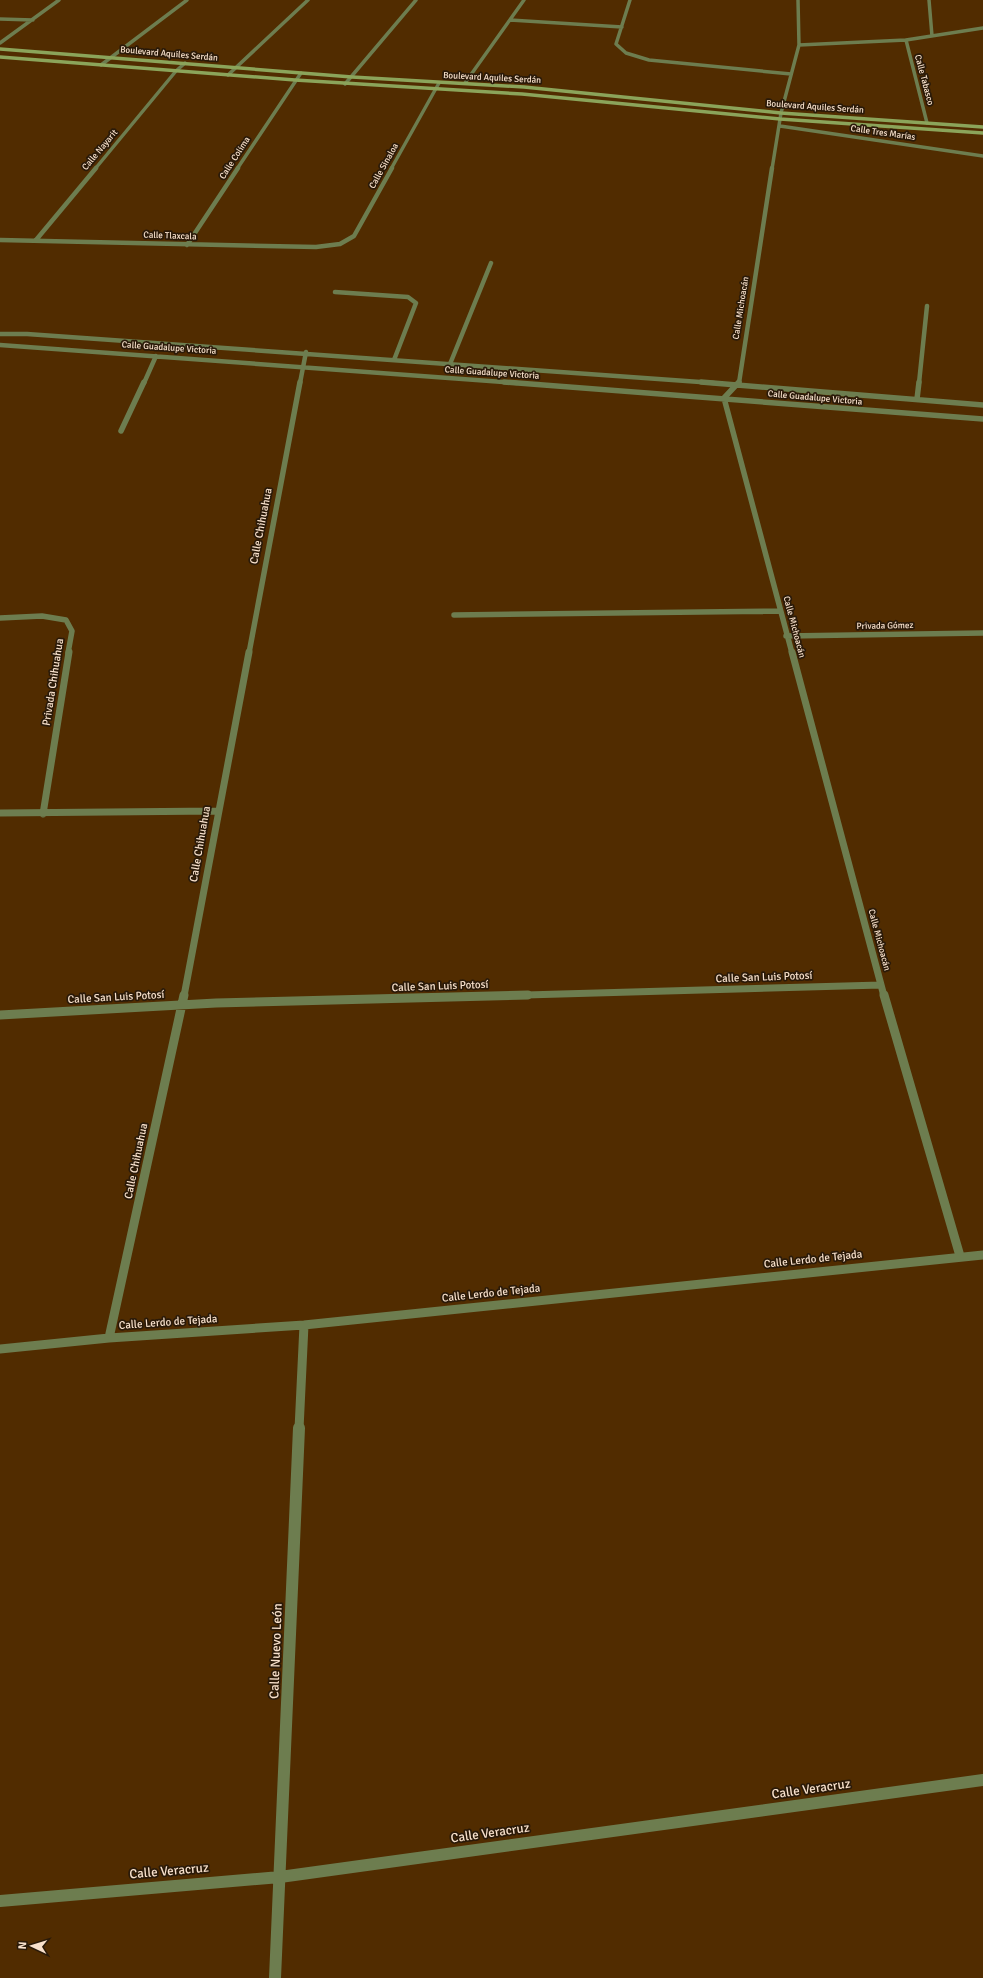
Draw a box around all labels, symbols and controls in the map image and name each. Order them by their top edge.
street label: Boulevard Aquiles Serdán [120,44,218,64]
street label: Calle Tabasco [912,53,936,107]
street label: Boulevard Aquiles Serdán [443,70,541,86]
street label: Boulevard Aquiles Serdán [766,98,864,116]
street label: Calle Tres Marías [850,123,916,143]
street label: Calle Nayarit [80,127,120,173]
street label: Calle Colima [217,134,253,181]
street label: Calle Sinaloa [367,141,401,191]
street label: Calle Tlaxcala [143,230,197,242]
street label: Calle Michoacán [731,276,751,340]
street label: Calle Guadalupe Victoria [121,339,217,357]
street label: Calle Guadalupe Victoria [444,364,540,382]
street label: Calle Guadalupe Victoria [767,388,863,408]
street label: Calle Chihuahua [247,487,275,565]
street label: Calle Michoacán [780,595,808,659]
street label: Privada Gómez [856,620,914,632]
street label: Privada Chihuahua [40,637,66,727]
street label: Calle Chihuahua [187,805,213,883]
street label: Calle Michoacán [865,908,893,972]
street label: Calle San Luis Potosí [715,969,813,985]
street label: Calle San Luis Potosí [391,978,489,994]
street label: Calle San Luis Potosí [67,988,165,1006]
street label: Calle Chihuahua [122,1122,150,1200]
street label: Calle Lerdo de Tejada [763,1247,863,1271]
street label: Calle Lerdo de Tejada [441,1281,541,1305]
street label: Calle Lerdo de Tejada [118,1312,218,1332]
street label: Calle Nuevo León [266,1603,286,1699]
street label: Calle Veracruz [771,1776,852,1802]
street label: Calle Veracruz [450,1820,531,1846]
street label: Calle Veracruz [129,1860,209,1882]
north arrow [12,1926,52,1966]
text: N [16,1941,29,1950]

